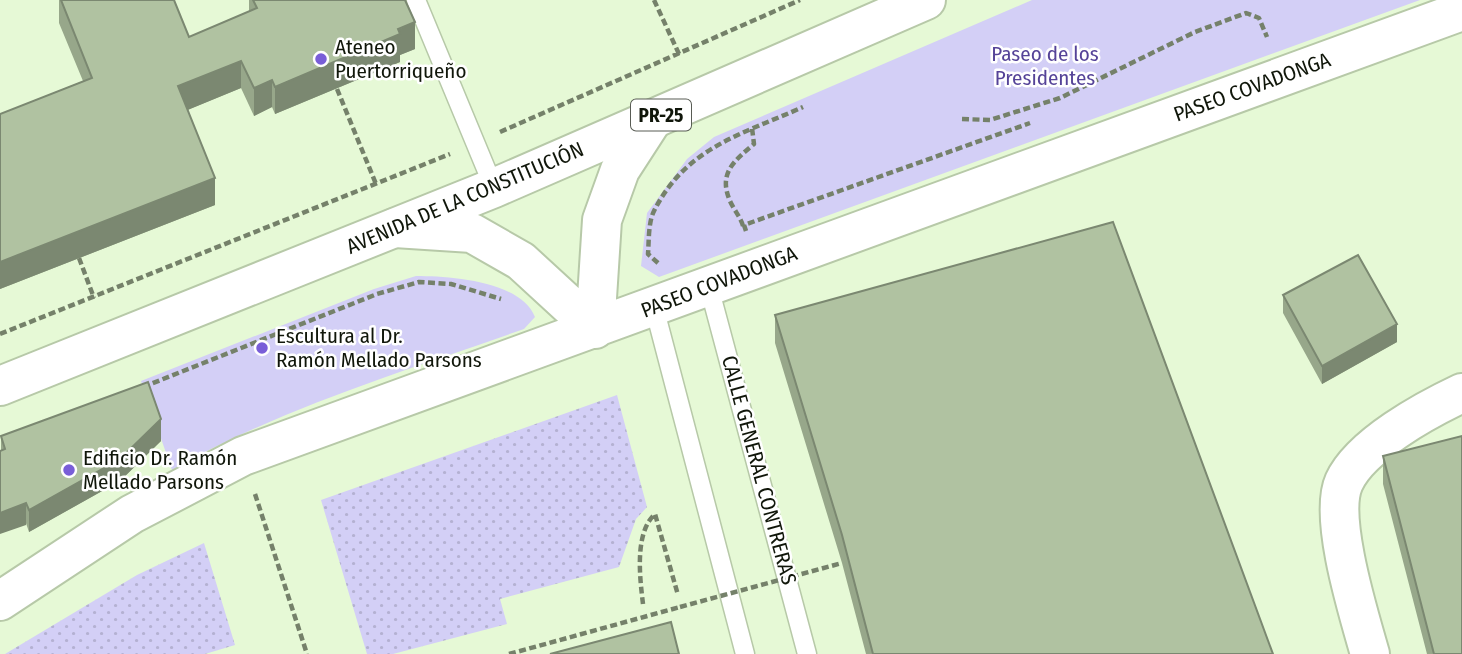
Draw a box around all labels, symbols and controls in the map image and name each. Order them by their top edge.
place label: Ateneo Puertorriqueño [335,34,466,84]
park label: Paseo de los Presidentes [991,41,1099,91]
street label: PASEO COVADONGA [1170,47,1334,127]
marker: Ateneo Puertorriqueño [313,51,329,67]
road number: PR-25 [631,99,691,130]
street label: AVENIDA DE LA CONSTITUCIÓN [342,136,588,260]
street label: PASEO COVADONGA [637,240,801,324]
place label: Escultura al Dr. Ramón Mellado Parsons [276,323,482,373]
marker: Escultura al Dr. Ramón Mellado Parsons [254,340,270,356]
street label: CALLE GENERAL CONTRERAS [716,352,802,588]
place label: Edificio Dr. Ramón Mellado Parsons [83,445,237,495]
marker: Edificio Dr. Ramón Mellado Parsons [61,462,77,478]

